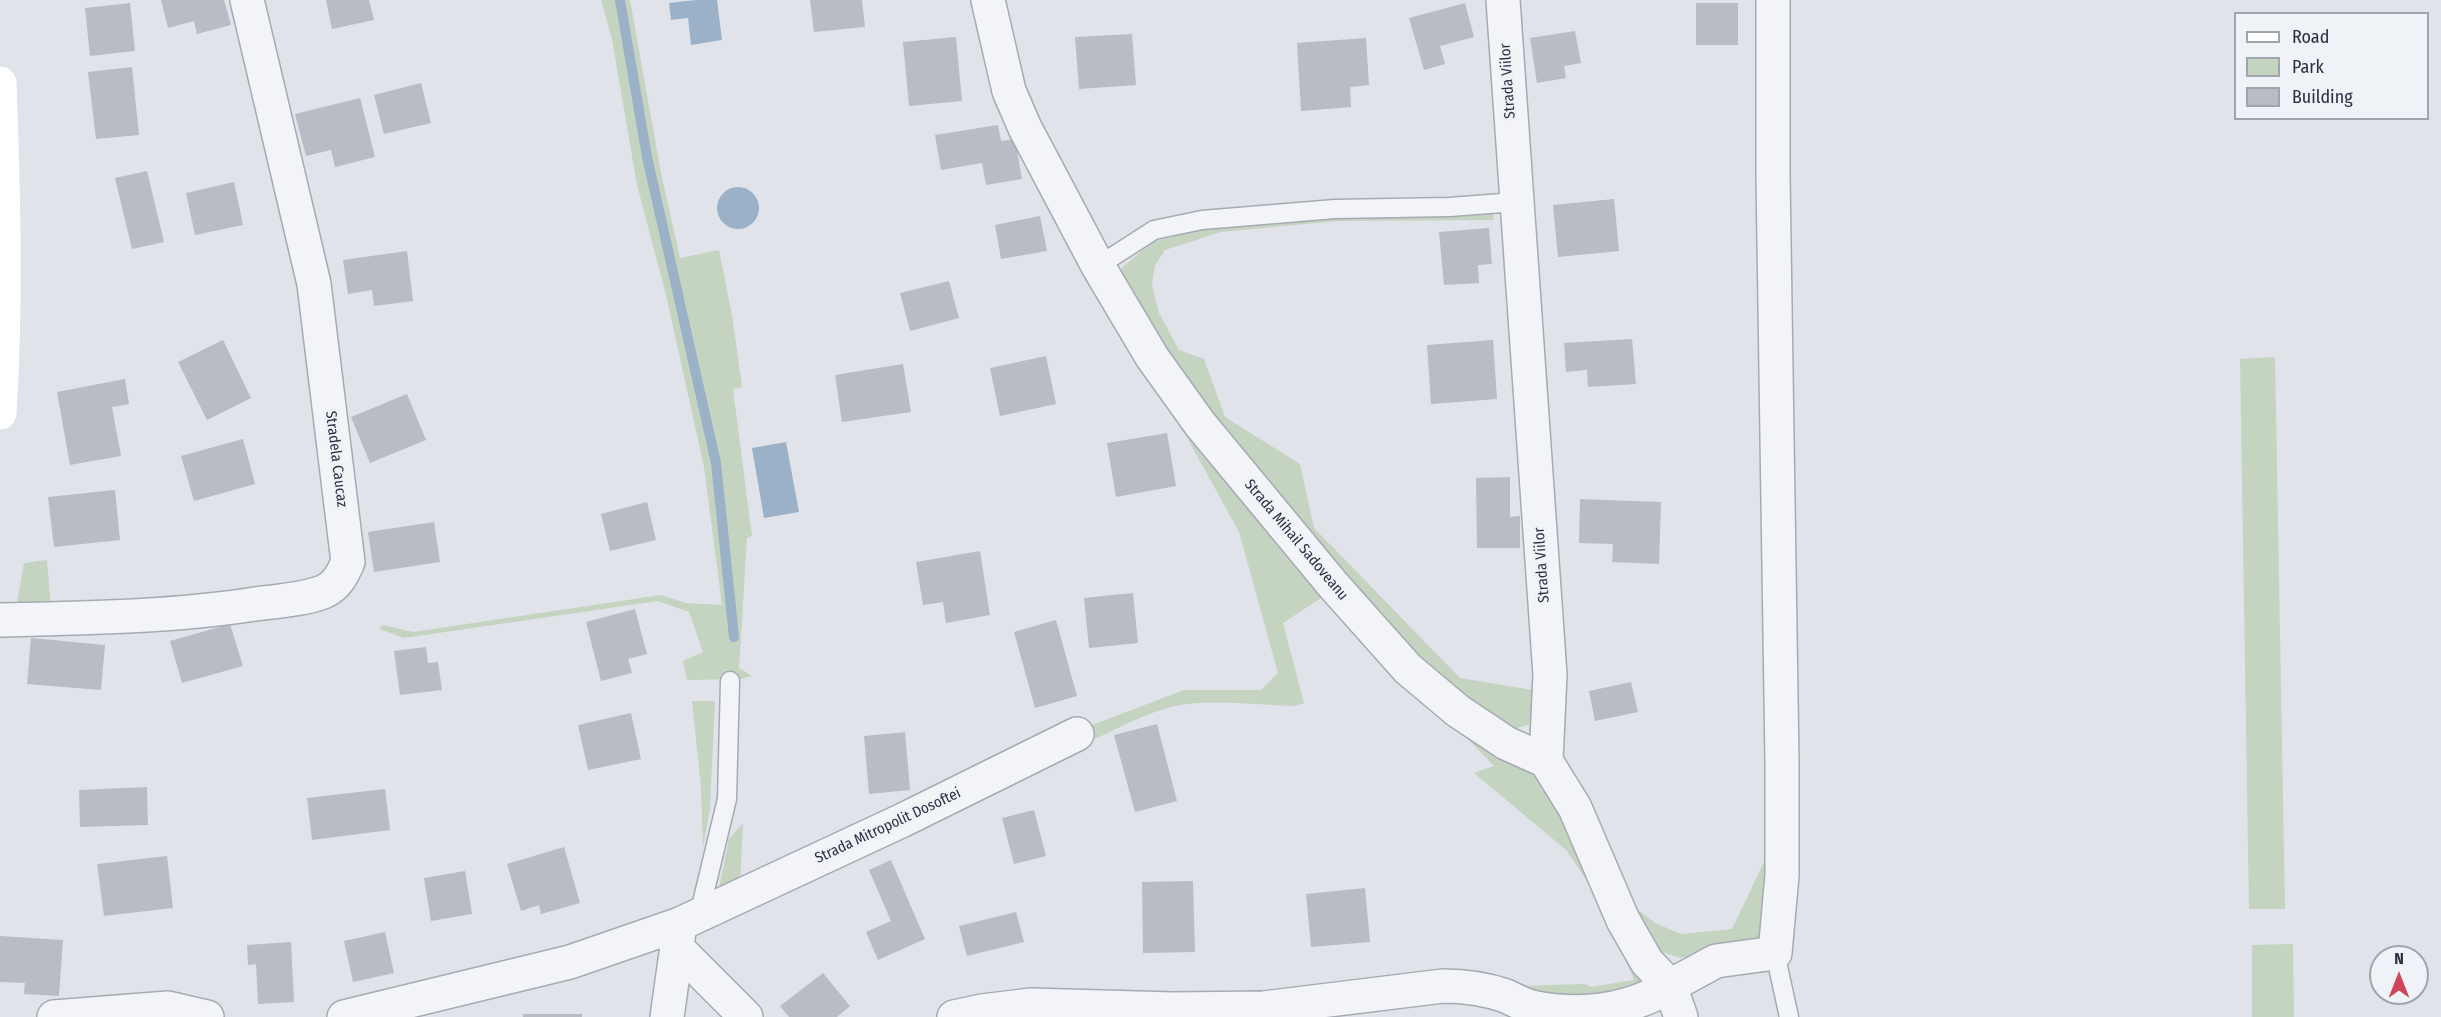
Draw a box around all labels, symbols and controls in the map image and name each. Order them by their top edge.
legend [2234,12,2429,120]
text: Road [2292,26,2329,48]
street label: Strada Viilor [1496,43,1520,119]
text: Park [2292,56,2324,78]
text: Building [2292,86,2353,108]
street label: Stradela Caucaz [321,410,351,508]
street label: Strada Mihail Sadoveanu [1240,476,1352,604]
street label: Strada Viilor [1530,527,1554,603]
street label: Strada Mitropolit Dosoftei [812,784,964,868]
north arrow [2369,945,2429,1005]
text: N [2394,949,2404,968]

